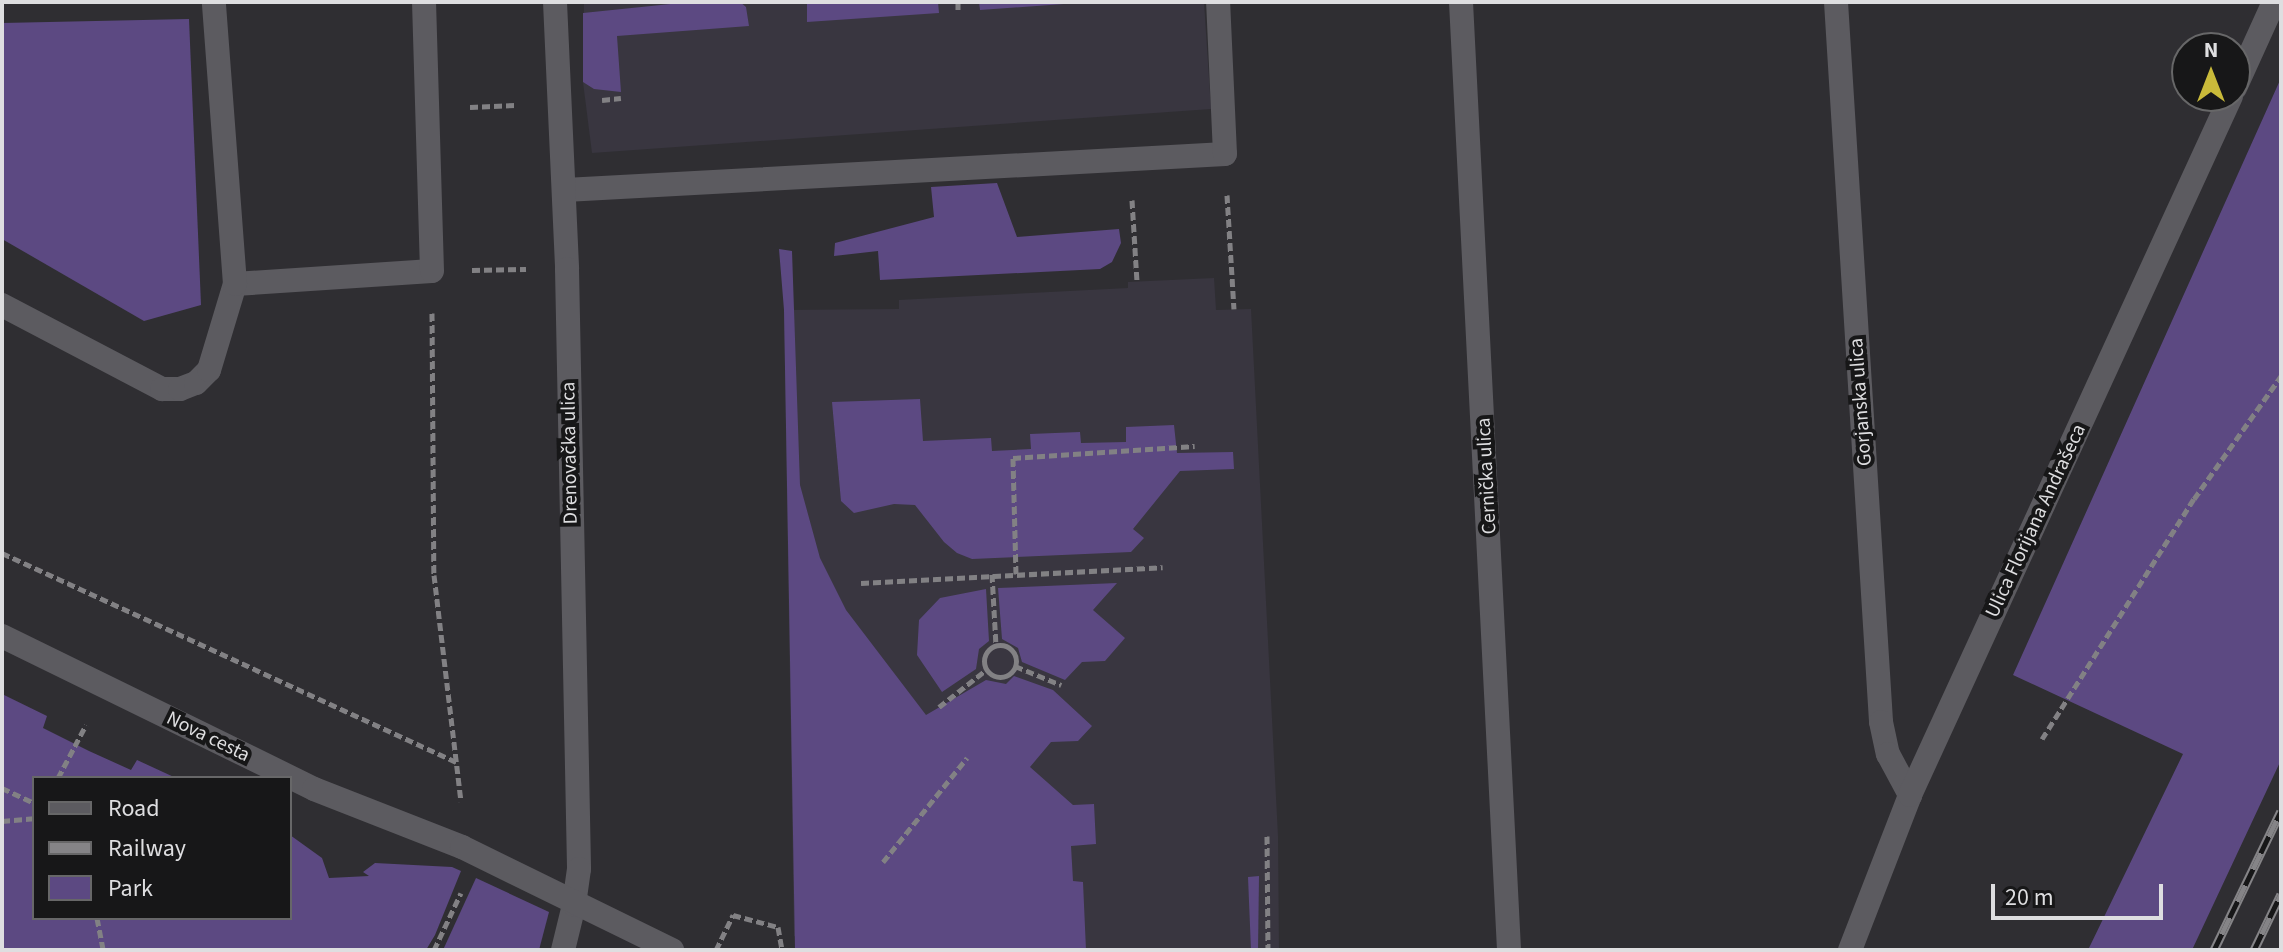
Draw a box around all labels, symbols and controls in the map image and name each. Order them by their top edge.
north arrow [2171,32,2251,112]
text: N [2204,34,2218,66]
street label: Gorjanska ulica [1845,337,1877,467]
street label: Drenovačka ulica [557,382,583,524]
street label: Cernička ulica [1472,417,1502,535]
street label: Ulica Florijana Andrašeca [1981,421,2091,621]
street label: Nova cesta [162,707,254,767]
legend [32,776,292,920]
text: Road [108,791,160,826]
text: Railway [108,831,186,866]
scale bar [1995,868,2167,918]
text: Park [108,871,153,906]
text: 20 m [2005,880,2054,915]

